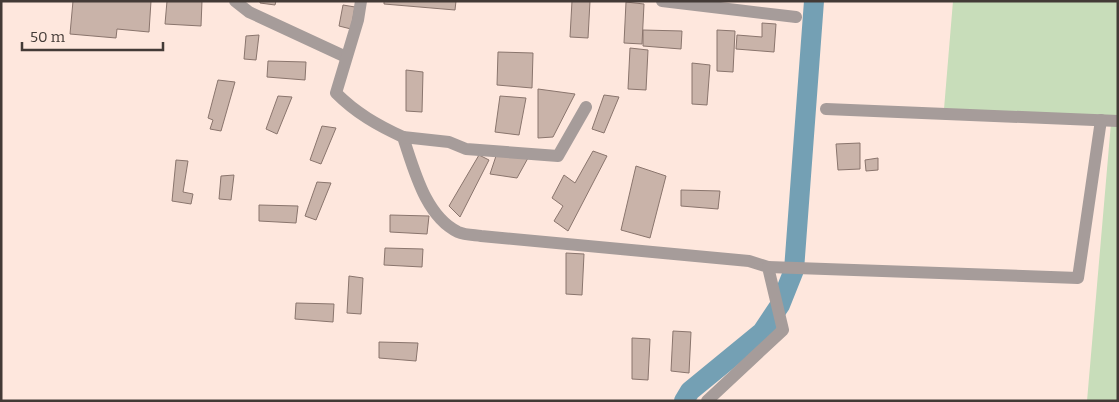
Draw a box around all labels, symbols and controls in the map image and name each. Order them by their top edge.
scale bar [22,20,164,52]
text: 50 m [30,28,66,46]

